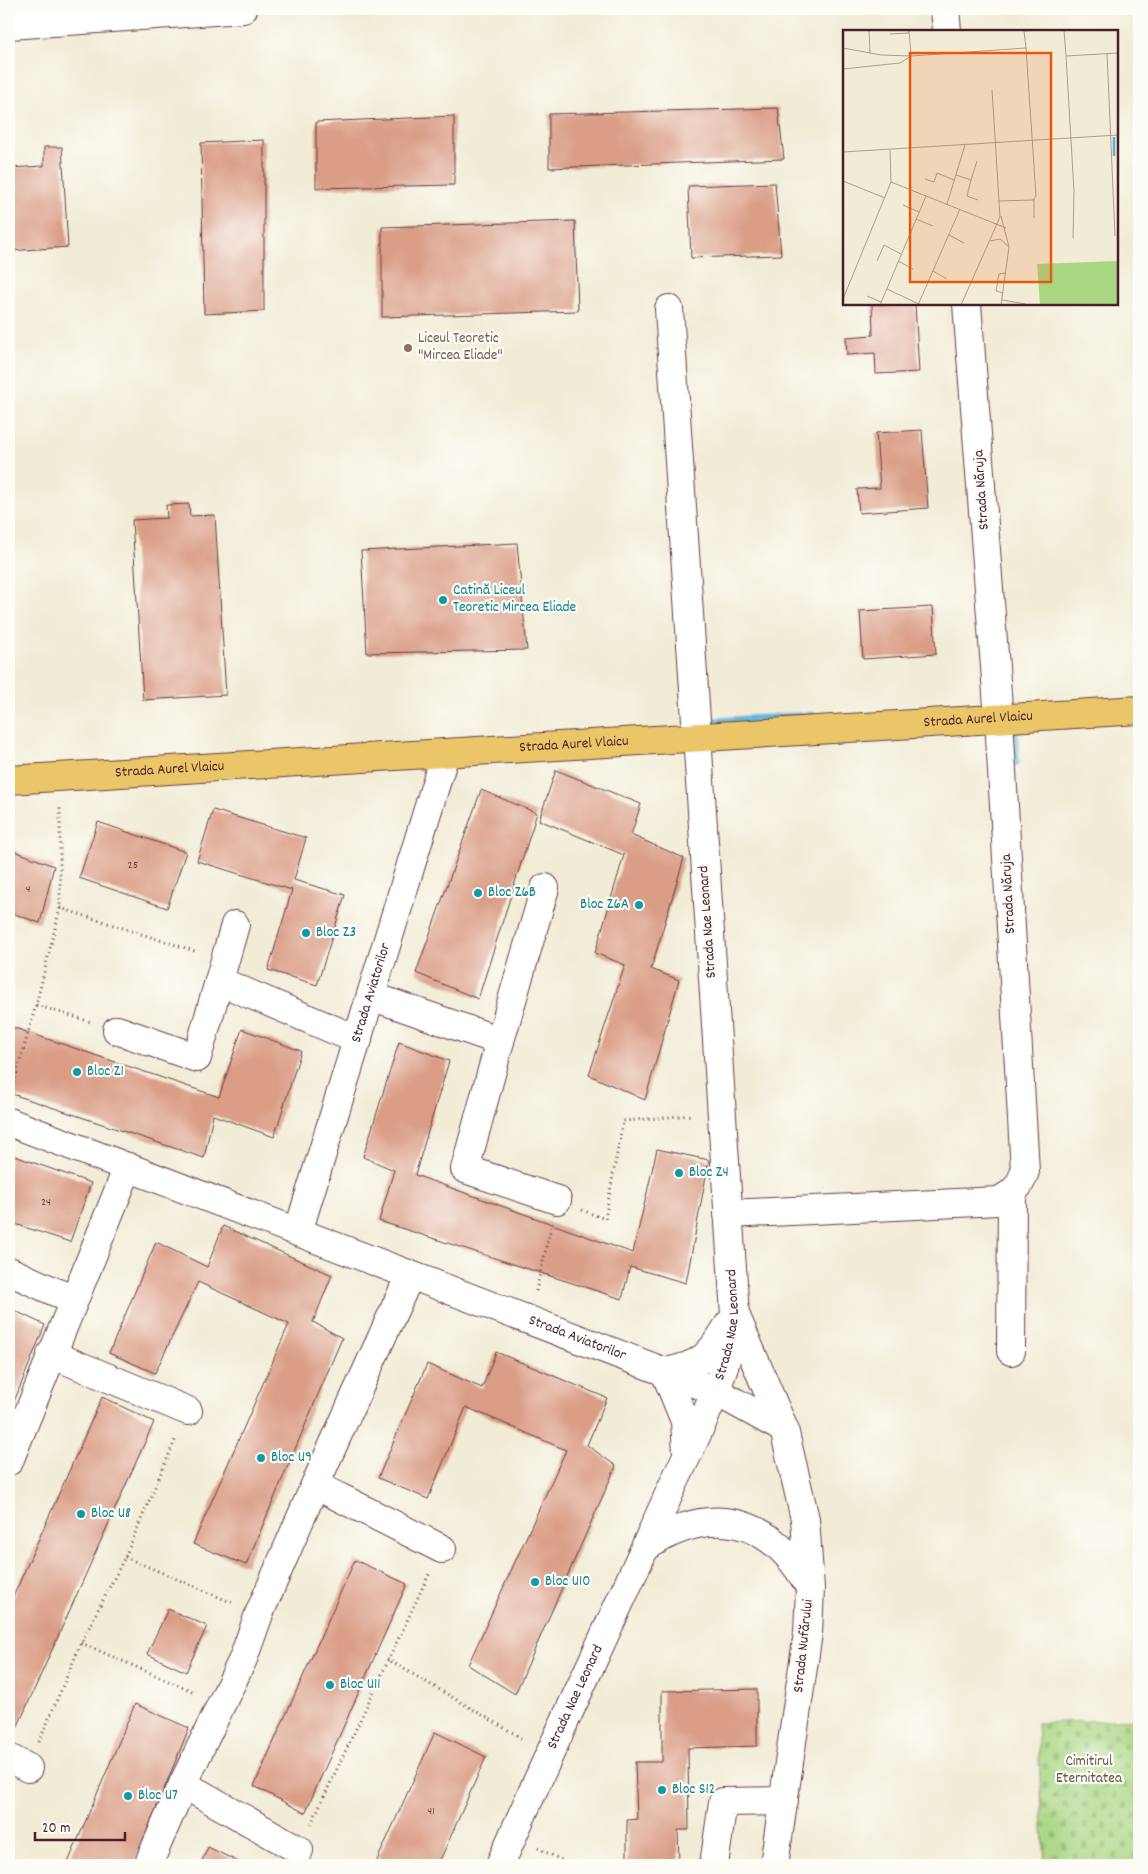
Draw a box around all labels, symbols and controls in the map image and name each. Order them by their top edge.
inset map [843,30,1118,305]
place label: Liceul Teoretic "Mircea Eliade" [418,328,503,367]
marker: Liceul Teoretic "Mircea Eliade" [402,342,414,354]
street label: Strada Năruja [968,448,996,531]
place label: Catină Liceul Teoretic Mircea Eliade [453,580,577,619]
marker: Catină Liceul Teoretic Mircea Eliade [437,594,449,606]
street label: Strada Aurel Vlaicu [923,706,1033,734]
street label: Strada Aurel Vlaicu [519,731,629,759]
street label: Strada Aurel Vlaicu [114,756,225,784]
street label: Strada Năruja [996,852,1022,935]
house number: 25 [128,857,138,874]
street label: Strada Nae Leonard [693,865,723,979]
house number: 4 [26,881,31,898]
place label: Bloc Z6B [488,882,536,904]
marker: Bloc Z6B [472,887,484,899]
place label: Bloc Z6A [580,894,629,916]
marker: Bloc Z6A [633,899,645,911]
place label: Bloc Z3 [316,922,356,944]
marker: Bloc Z3 [300,927,312,939]
street label: Strada Aviatorilor [346,940,397,1046]
place label: Bloc Z1 [87,1061,124,1083]
marker: Bloc Z1 [71,1066,83,1078]
place label: Bloc Z4 [689,1162,729,1184]
marker: Bloc Z4 [673,1167,685,1179]
house number: 24 [41,1194,51,1211]
street label: Strada Nae Leonard [709,1268,746,1383]
street label: Strada Aviatorilor [525,1310,630,1367]
place label: Bloc U9 [271,1447,312,1469]
marker: Bloc U9 [255,1452,267,1464]
place label: Bloc U8 [91,1503,131,1525]
marker: Bloc U8 [75,1508,87,1520]
place label: Bloc U10 [545,1571,591,1593]
marker: Bloc U10 [529,1576,541,1588]
street label: Strada Nufărului [788,1598,820,1694]
street label: Strada Nae Leonard [542,1641,609,1753]
place label: Bloc U11 [340,1674,381,1696]
marker: Bloc U11 [324,1679,336,1691]
park label: Cimitirul Eternitatea [1056,1751,1123,1790]
place label: Bloc S12 [672,1779,715,1801]
marker: Bloc S12 [656,1784,668,1796]
place label: Bloc U7 [138,1785,178,1807]
marker: Bloc U7 [122,1790,134,1802]
house number: 41 [427,1803,435,1820]
scale bar [35,1809,125,1841]
text: 20 m [42,1818,70,1840]

